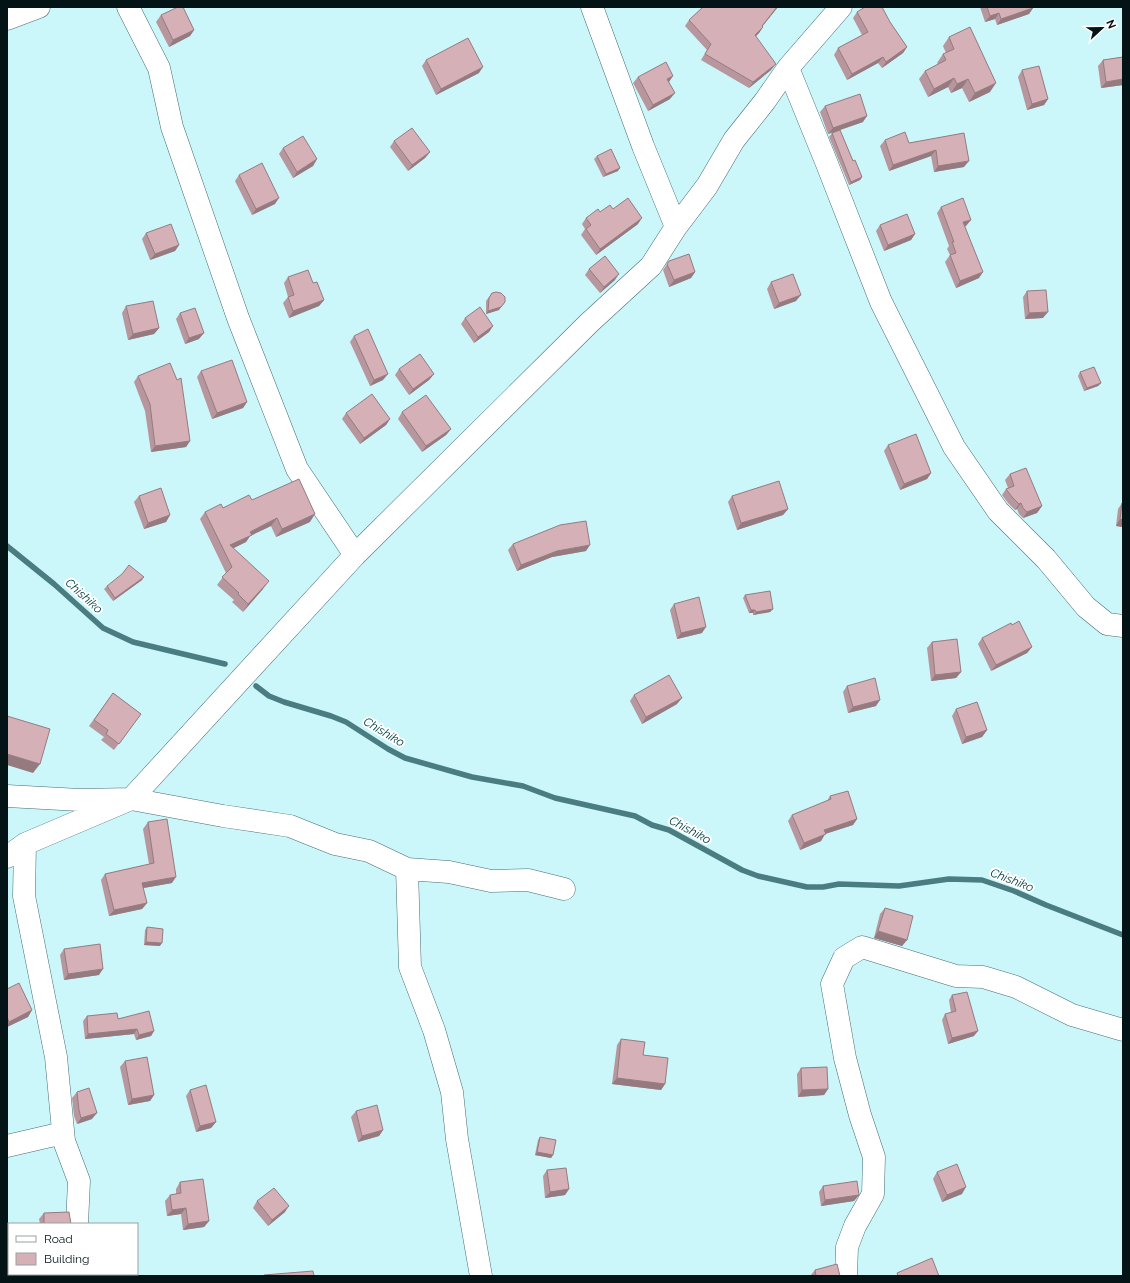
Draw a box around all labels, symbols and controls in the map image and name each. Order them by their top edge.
north arrow [1082,8,1122,48]
text: N [1103,18,1118,31]
water label: Chishiko [62,576,106,616]
water label: Chishiko [361,714,407,750]
water label: Chishiko [667,813,713,847]
water label: Chishiko [988,865,1036,895]
legend [8,1223,138,1275]
text: Road [44,1232,73,1246]
text: Building [44,1252,90,1266]

